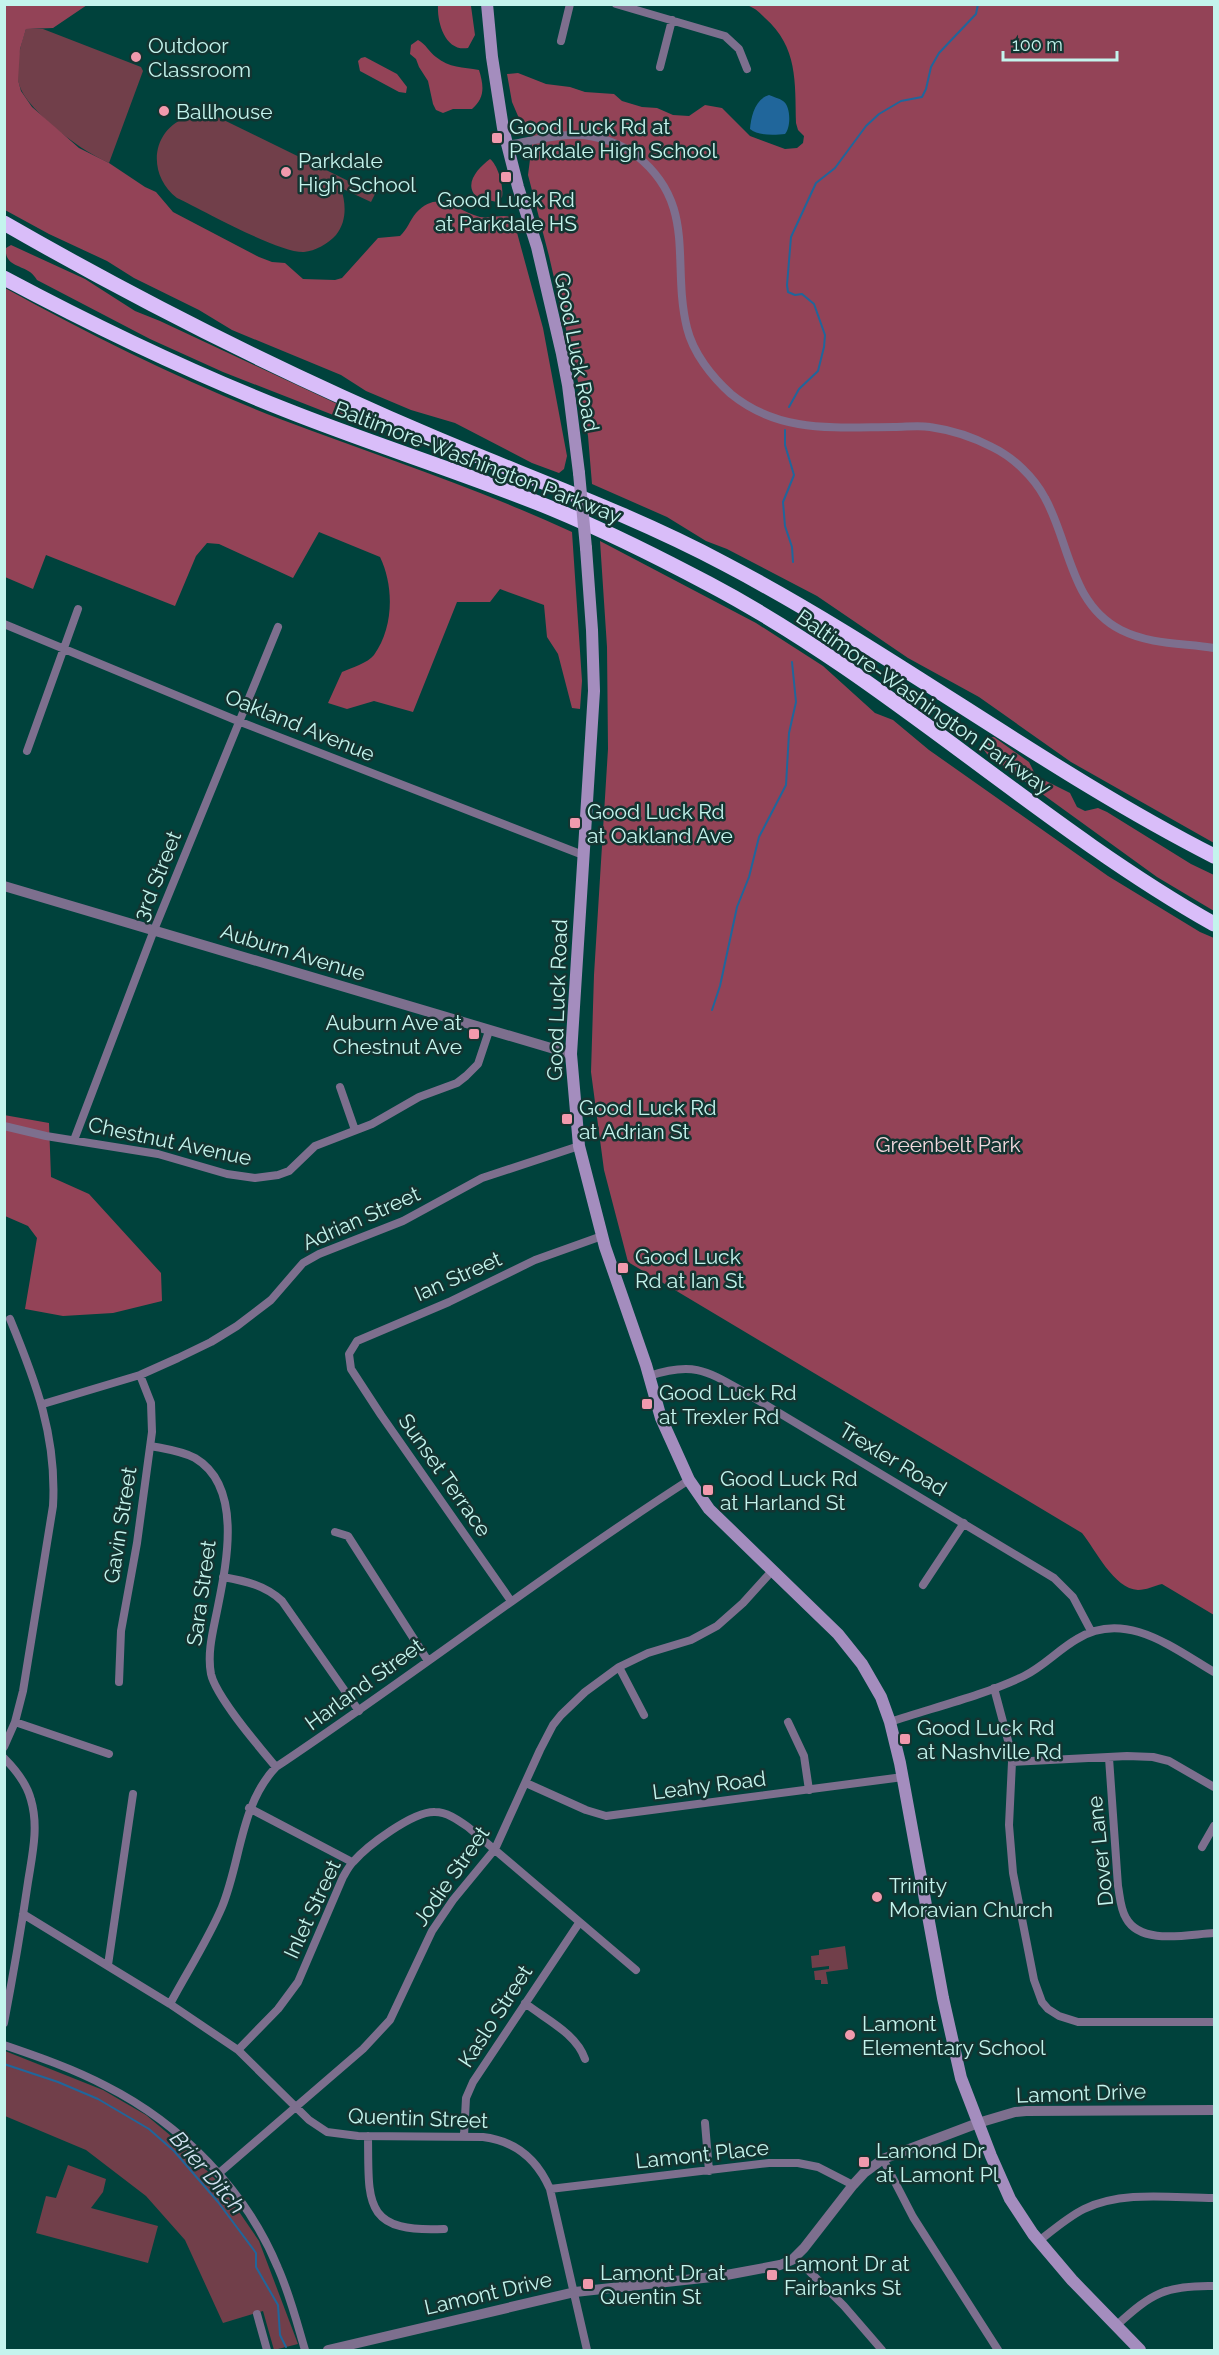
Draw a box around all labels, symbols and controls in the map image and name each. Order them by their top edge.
scale bar [1003,24,1117,62]
place label: Outdoor Classroom [148,33,251,82]
text: 100 m [1012,34,1063,55]
marker: Outdoor Classroom [129,50,143,64]
place label: Ballhouse [176,99,273,124]
marker: Ballhouse [157,104,171,118]
place label: Good Luck Rd at Parkdale High School [509,114,717,163]
marker: Good Luck Rd at Parkdale High School [490,131,504,145]
place label: Parkdale High School [298,148,416,197]
marker: Parkdale High School [279,165,293,179]
marker: Good Luck Rd at Parkdale HS [499,170,513,184]
place label: Good Luck Rd at Parkdale HS [435,187,577,236]
street label: Good Luck Road [549,270,605,434]
street label: Baltimore-Washington Parkway [331,396,625,528]
street label: Baltimore-Washington Parkway [792,604,1056,800]
street label: Oakland Avenue [222,684,378,766]
place label: Good Luck Rd at Oakland Ave [587,799,733,848]
marker: Good Luck Rd at Oakland Ave [568,816,582,830]
street label: 3rd Street [128,827,186,925]
street label: Auburn Avenue [218,918,368,986]
street label: Good Luck Road [542,919,572,1081]
place label: Auburn Ave at Chestnut Ave [325,1010,462,1059]
marker: Auburn Ave at Chestnut Ave [467,1027,481,1041]
place label: Good Luck Rd at Adrian St [579,1095,717,1144]
street label: Chestnut Avenue [86,1111,254,1171]
marker: Good Luck Rd at Adrian St [560,1112,574,1126]
park label: Greenbelt Park [875,1132,1021,1157]
street label: Adrian Street [298,1181,424,1255]
place label: Good Luck Rd at Ian St [635,1244,744,1293]
street label: Ian Street [411,1246,505,1306]
marker: Good Luck Rd at Ian St [616,1261,630,1275]
place label: Good Luck Rd at Trexler Rd [659,1380,797,1429]
marker: Good Luck Rd at Trexler Rd [640,1397,654,1411]
street label: Sunset Terrace [393,1409,497,1541]
street label: Trexler Road [835,1417,951,1501]
street label: Gavin Street [98,1465,142,1585]
place label: Good Luck Rd at Harland St [720,1466,858,1515]
marker: Good Luck Rd at Harland St [701,1483,715,1497]
street label: Sara Street [181,1539,221,1647]
street label: Harland Street [300,1633,428,1735]
place label: Good Luck Rd at Nashville Rd [917,1715,1062,1764]
marker: Good Luck Rd at Nashville Rd [898,1732,912,1746]
street label: Leahy Road [651,1766,767,1804]
street label: Dover Lane [1082,1795,1118,1907]
street label: Jodie Street [408,1821,494,1931]
street label: Inlet Street [278,1856,346,1962]
place label: Trinity Moravian Church [889,1873,1053,1922]
marker: Trinity Moravian Church [870,1890,884,1904]
street label: Kaslo Street [453,1960,537,2072]
place label: Lamont Elementary School [862,2011,1046,2060]
marker: Lamont Elementary School [843,2028,857,2042]
street label: Lamont Drive [1016,2078,1146,2108]
street label: Quentin Street [348,2103,488,2133]
water label: Brier Ditch [165,2125,251,2219]
street label: Lamont Place [634,2135,770,2173]
place label: Lamond Dr at Lamont Pl [876,2138,999,2187]
marker: Lamond Dr at Lamont Pl [857,2155,871,2169]
place label: Lamont Dr at Fairbanks St [784,2251,910,2300]
place label: Lamont Dr at Quentin St [600,2260,726,2309]
street label: Lamont Drive [422,2266,554,2320]
marker: Lamont Dr at Fairbanks St [765,2268,779,2282]
marker: Lamont Dr at Quentin St [581,2277,595,2291]

